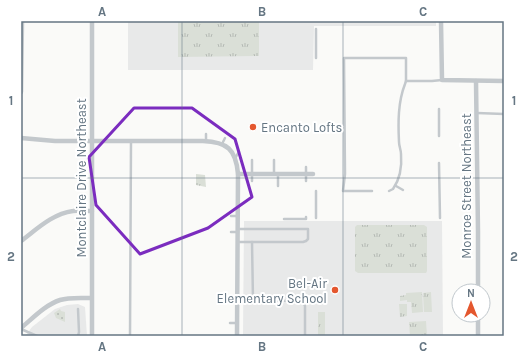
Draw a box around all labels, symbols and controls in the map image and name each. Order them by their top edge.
text: A [98,4,106,19]
text: B [258,4,266,19]
text: C [419,4,427,19]
text: 1 [9,93,13,108]
text: 1 [512,93,516,108]
street label: Montclaire Drive Northeast [74,98,89,258]
street label: Monroe Street Northeast [459,113,474,259]
place label: Encanto Lofts [261,120,342,135]
marker: Encanto Lofts [248,122,258,132]
text: 2 [7,249,15,264]
text: 2 [510,249,518,264]
place label: Bel-Air Elementary School [217,276,327,306]
north arrow [451,283,491,323]
marker: Bel-Air Elementary School [330,285,340,295]
text: N [467,287,475,300]
text: A [98,339,106,354]
text: B [258,339,266,354]
text: C [419,339,427,354]

